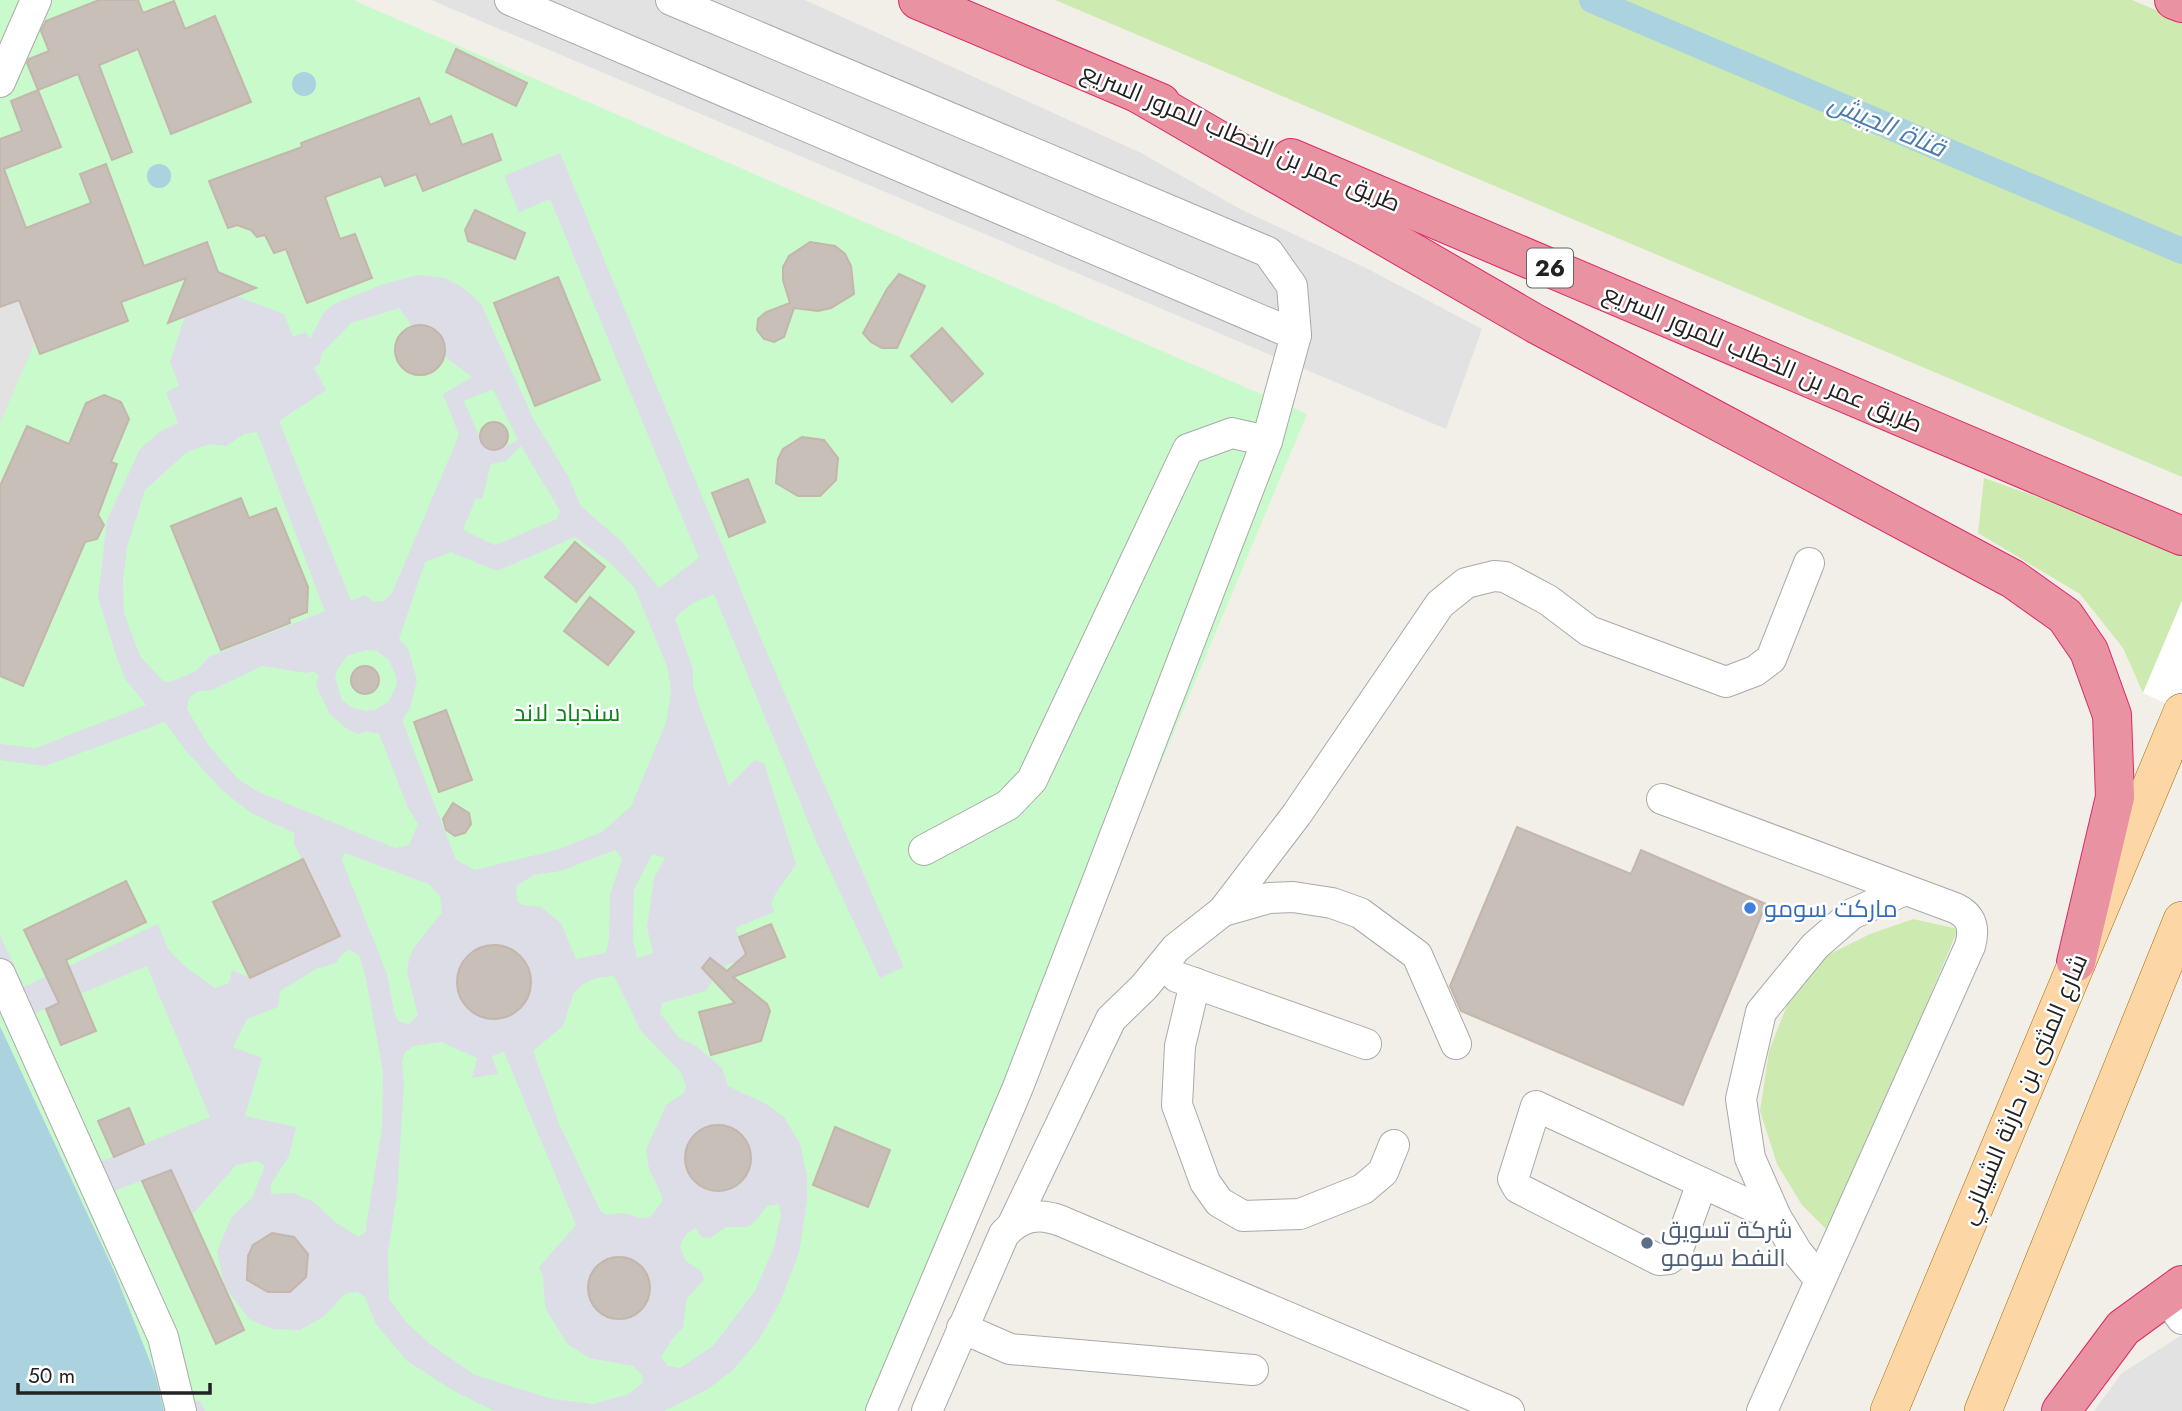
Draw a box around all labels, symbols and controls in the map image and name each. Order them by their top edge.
street label: طريق عمر بن الخطاب للمرور السريع [1076,54,1406,220]
water label: قناة الجيش [1823,83,1954,168]
road number: 26 [1527,248,1573,288]
street label: طريق عمر بن الخطاب للمرور السريع [1598,275,1928,441]
park label: سندباد لاند [514,695,620,730]
place label: ماركت سومو [1764,891,1898,926]
marker: ماركت سومو [1742,900,1758,916]
street label: شارع المثنى بن حارثة الشيباني [1950,948,2098,1231]
place label: شركة تسويق النفط سومو [1661,1212,1793,1275]
marker: شركة تسويق النفط سومو [1639,1235,1655,1251]
scale bar [18,1352,210,1396]
text: 50 m [28,1361,75,1391]

